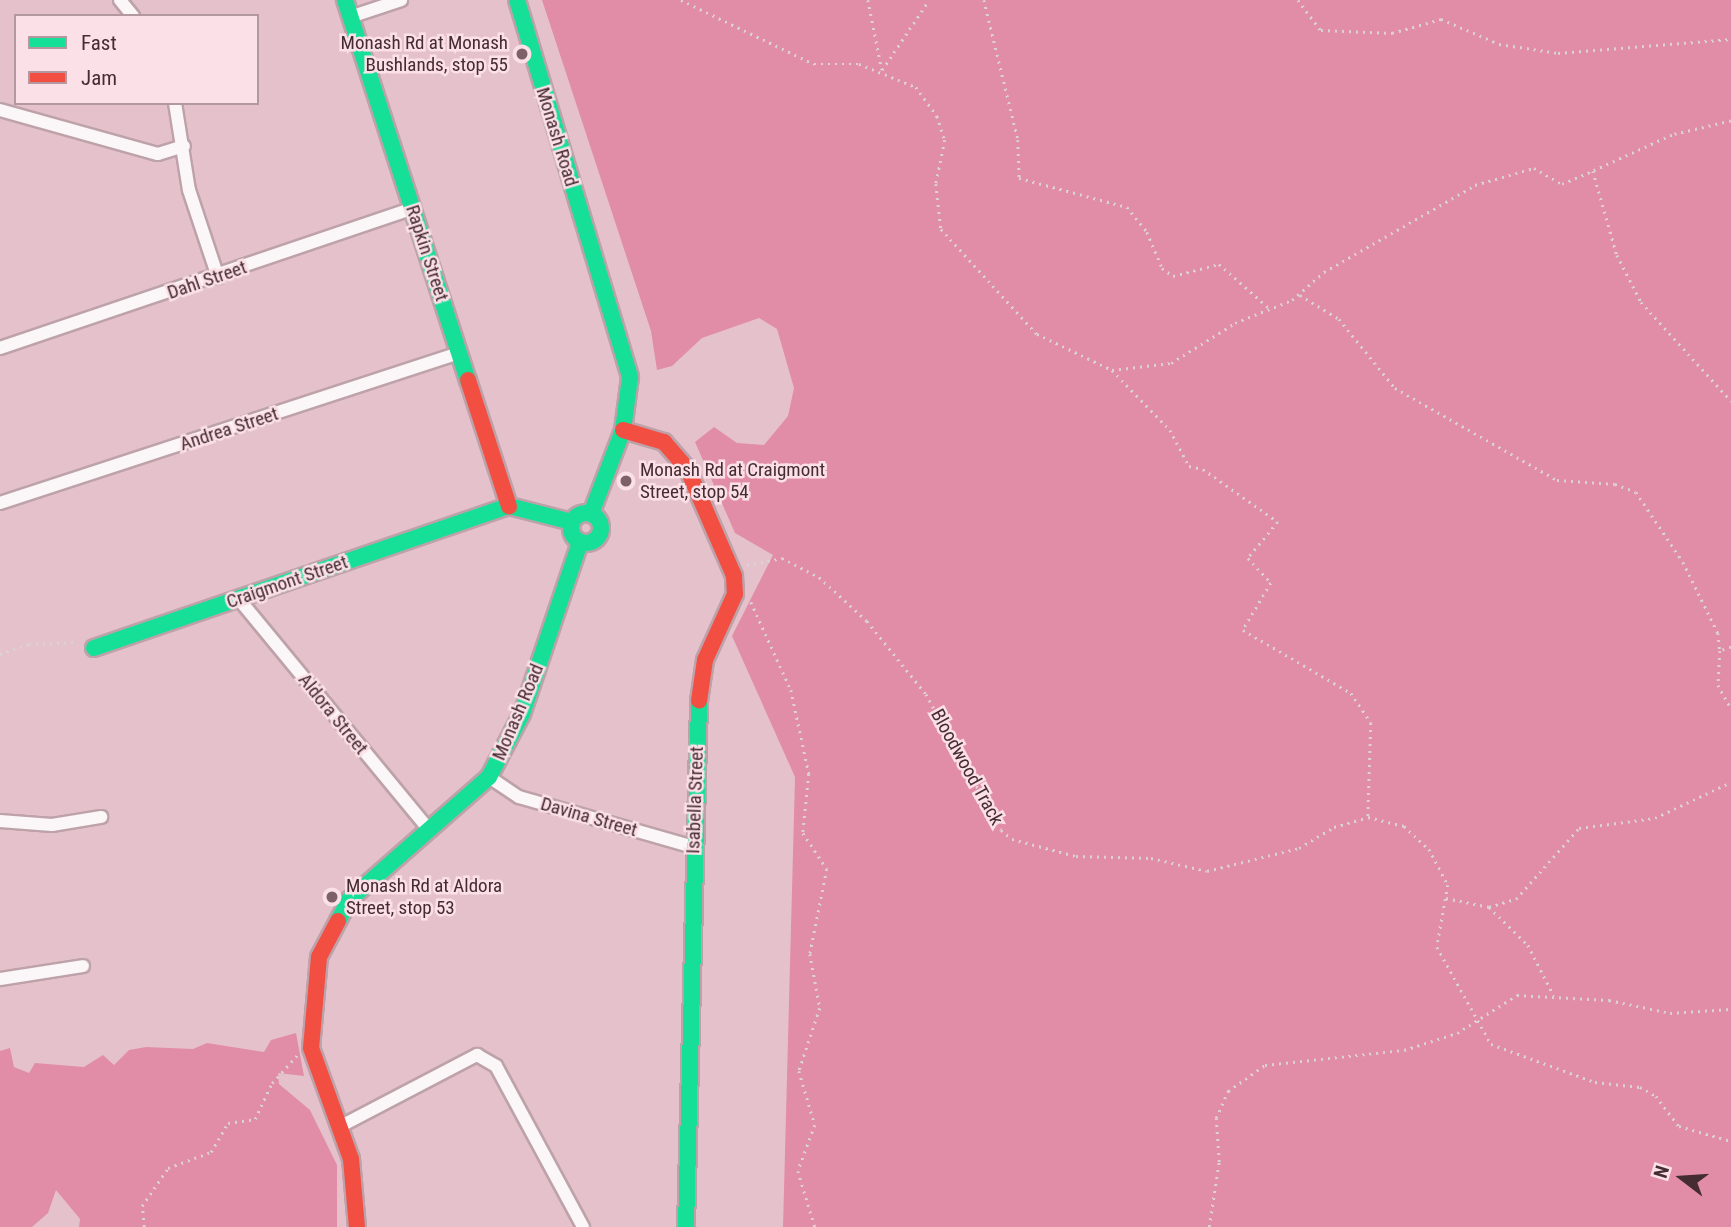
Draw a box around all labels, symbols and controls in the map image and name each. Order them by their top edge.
legend [14,14,259,105]
text: Fast [81,31,117,55]
place label: Monash Rd at Monash Bushlands, stop 55 [341,32,508,76]
marker: Monash Rd at Monash Bushlands, stop 55 [514,46,530,62]
text: Jam [81,66,117,90]
street label: Monash Road [531,85,583,189]
street label: Rapkin Street [401,202,453,304]
street label: Dahl Street [164,256,250,304]
street label: Andrea Street [177,402,281,456]
place label: Monash Rd at Craigmont Street, stop 54 [640,459,825,503]
marker: Monash Rd at Craigmont Street, stop 54 [618,473,634,489]
street label: Craigmont Street [223,551,351,613]
street label: Monash Road [487,660,549,764]
street label: Aldora Street [293,669,373,759]
street label: Bloodwood Track [926,705,1008,829]
street label: Isabella Street [682,746,708,854]
street label: Davina Street [538,792,640,842]
place label: Monash Rd at Aldora Street, stop 53 [346,875,502,919]
marker: Monash Rd at Aldora Street, stop 53 [324,889,340,905]
north arrow [1647,1143,1717,1213]
text: N [1649,1163,1674,1181]

